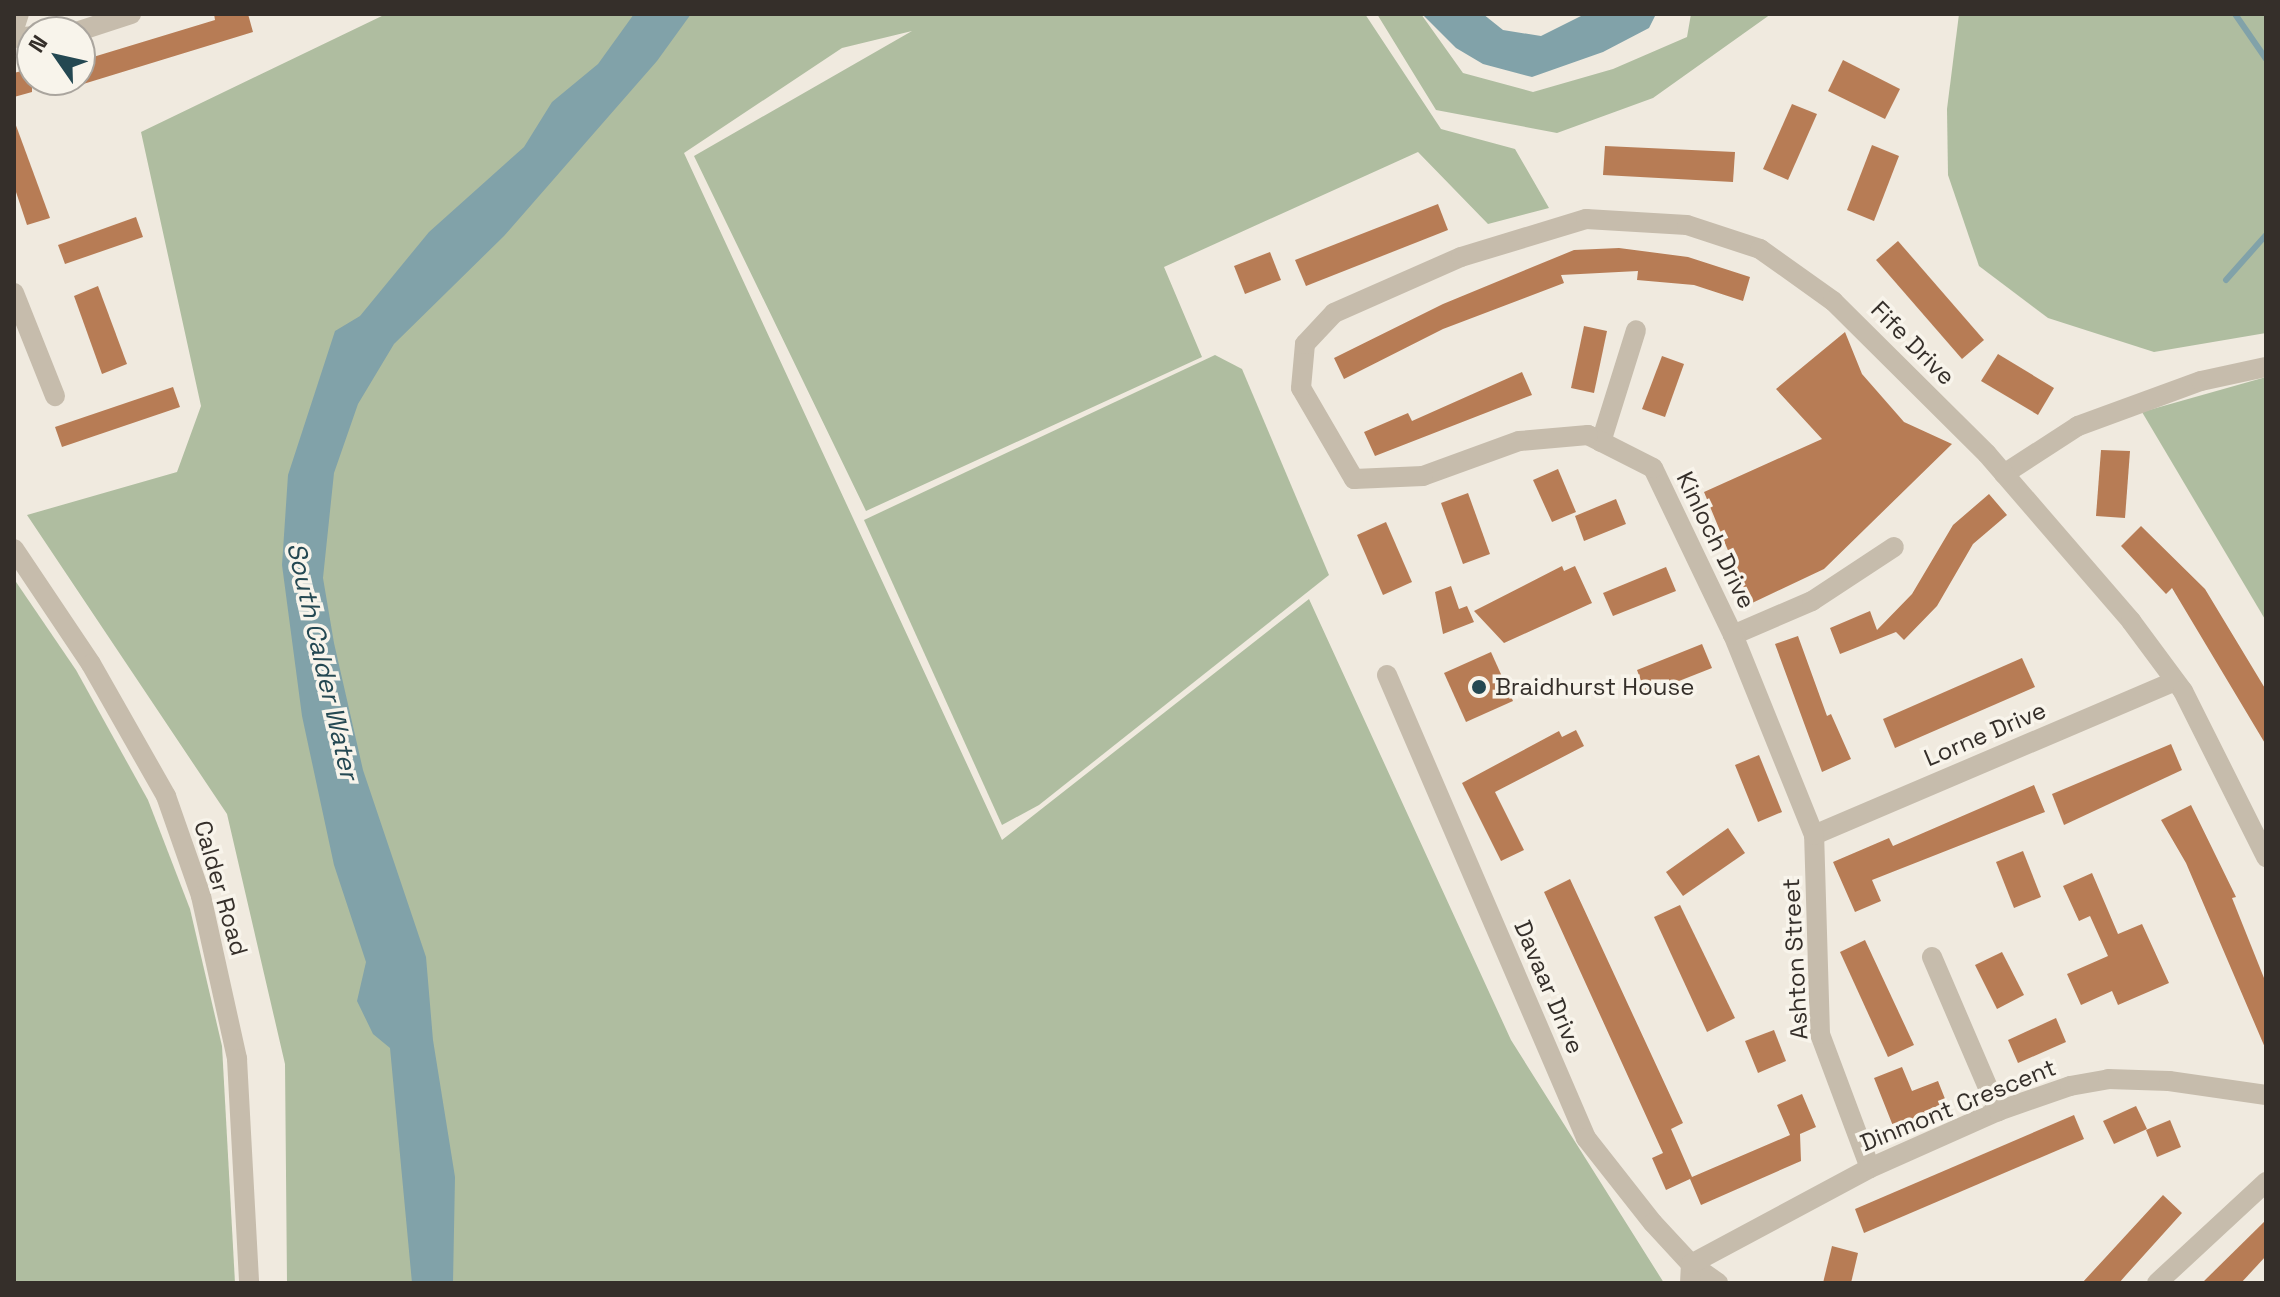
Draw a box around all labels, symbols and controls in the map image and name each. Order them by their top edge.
north arrow [16,16,96,96]
text: N [22,30,53,58]
street label: Fife Drive [1865,295,1961,391]
street label: Kinloch Drive [1670,467,1762,613]
water label: South Calder Water [280,539,364,783]
place label: Braidhurst House [1495,673,1694,701]
marker: Braidhurst House [1470,678,1488,696]
street label: Lorne Drive [1920,695,2050,773]
street label: Calder Road [188,817,254,959]
street label: Ashton Street [1776,877,1814,1041]
street label: Davaar Drive [1508,916,1590,1058]
street label: Dinmont Crescent [1856,1053,2060,1157]

